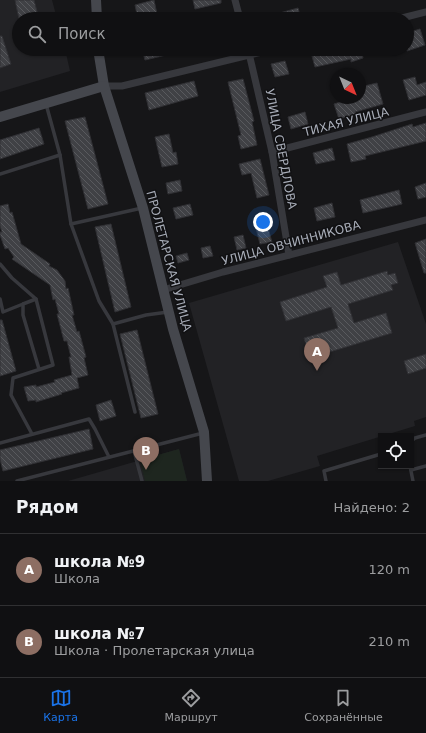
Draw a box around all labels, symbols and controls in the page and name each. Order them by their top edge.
search box [12,12,414,56]
icon: search [26,23,48,45]
text: Поиск [58,25,106,43]
north arrow [330,68,366,104]
street label: УЛИЦА СВЕРДЛОВА [262,88,300,211]
street label: ТИХАЯ УЛИЦА [301,104,391,140]
street label: ПРОЛЕТАРСКАЯ УЛИЦА [143,189,195,334]
your location [253,212,273,232]
street label: УЛИЦА ОВЧИННИКОВА [220,218,363,268]
pin: A [304,338,330,371]
map controls [378,433,414,469]
button: locate [378,433,414,469]
pin: B [133,437,159,470]
text: Рядом [16,497,79,517]
text: Найдено: 2 [334,500,410,515]
text: школа №9 [54,553,145,571]
text: A [24,562,34,577]
text: 120 m [368,562,410,577]
text: Школа [54,571,100,586]
text: школа №7 [54,625,145,643]
text: B [24,634,34,649]
text: 210 m [368,634,410,649]
text: Школа · Пролетарская улица [54,643,255,658]
tab: Карта [43,687,78,724]
tab: Маршрут [165,687,218,724]
tab: Сохранённые [304,687,383,724]

